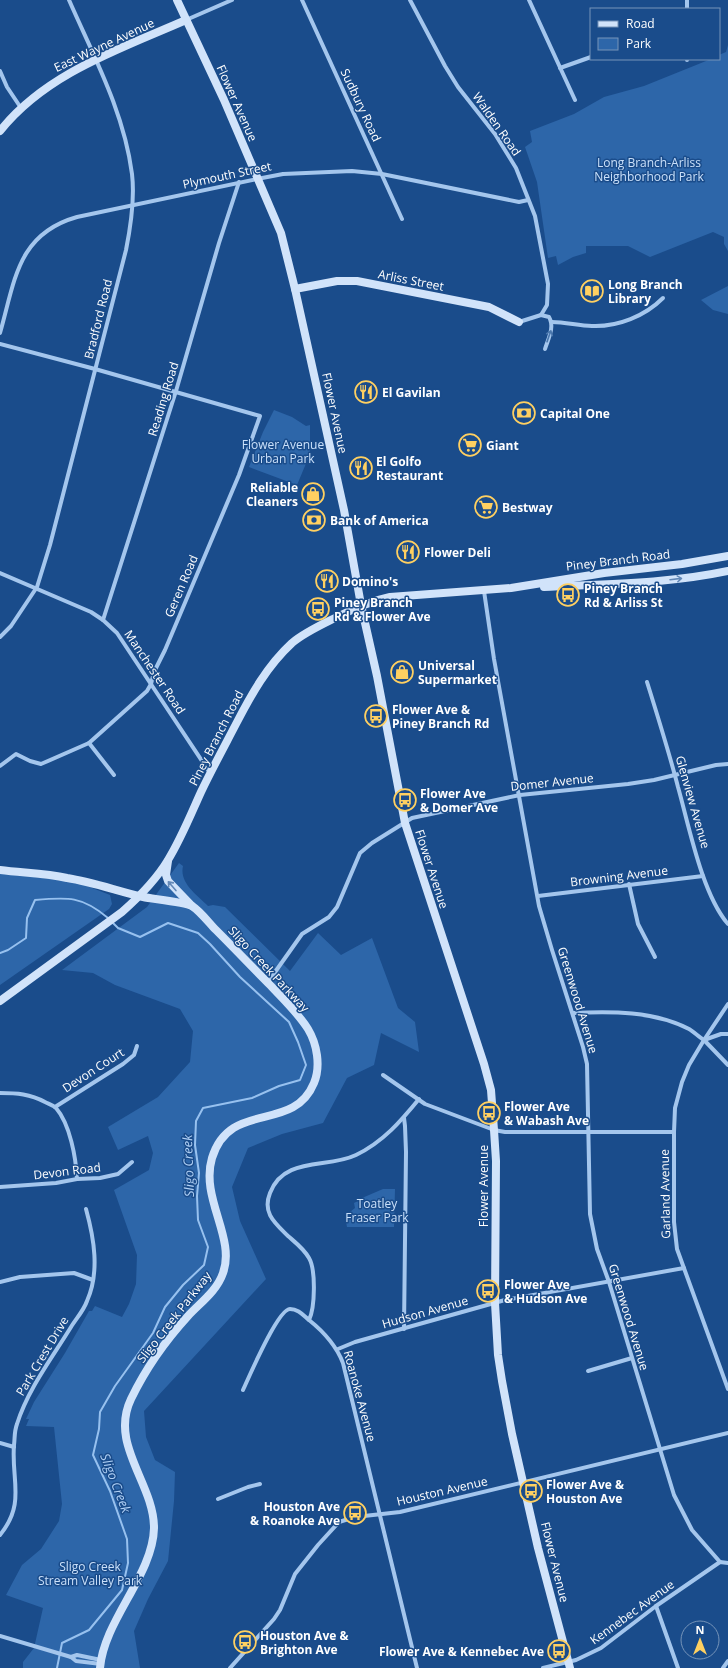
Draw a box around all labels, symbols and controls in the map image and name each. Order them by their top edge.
legend [590,8,720,60]
street label: East Wayne Avenue [51,14,157,76]
text: Road [626,15,655,32]
text: Park [626,35,652,52]
street label: Flower Avenue [213,62,262,144]
street label: Sudbury Road [337,66,385,144]
street label: Walden Road [469,89,525,159]
park label: Long Branch-Arliss Neighborhood Park [594,154,704,185]
street label: Plymouth Street [181,157,273,193]
street label: Arliss Street [377,265,445,295]
place label: Long Branch Library [608,276,683,307]
street label: Bradford Road [80,277,116,361]
library icon: Long Branch Library [579,278,605,304]
one-way arrow [546,329,553,342]
street label: Reading Road [144,360,182,438]
street label: Flower Avenue [318,371,352,455]
restaurant icon: El Gavilan [353,379,379,405]
place label: El Gavilan [382,384,441,401]
bank icon: Capital One [511,400,537,426]
place label: Capital One [540,405,610,422]
supermarket icon: Giant [457,432,483,458]
park label: Flower Avenue Urban Park [242,436,324,467]
place label: Giant [486,437,519,454]
place label: El Golfo Restaurant [376,453,443,484]
restaurant icon: El Golfo Restaurant [348,455,374,481]
place label: Reliable Cleaners [246,479,298,510]
shop icon: Reliable Cleaners [300,481,326,507]
supermarket icon: Bestway [473,494,499,520]
place label: Bestway [502,499,553,516]
bank icon: Bank of America [301,507,327,533]
place label: Bank of America [330,512,429,529]
restaurant icon: Flower Deli [395,539,421,565]
place label: Flower Deli [424,544,491,561]
street label: Piney Branch Road [565,545,671,575]
street label: Geren Road [160,552,202,620]
restaurant icon: Domino's [314,568,340,594]
place label: Domino's [342,573,398,590]
one-way arrow [669,576,682,583]
place label: Piney Branch Rd & Arliss St [584,580,663,611]
bus stop icon: Piney Branch Rd & Arliss St [555,582,581,608]
place label: Piney Branch Rd & Flower Ave [334,594,431,625]
bus stop icon: Piney Branch Rd & Flower Ave [305,596,331,622]
street label: Manchester Road [121,627,189,717]
place label: Universal Supermarket [418,657,497,688]
shop icon: Universal Supermarket [389,659,415,685]
street label: Piney Branch Road [185,687,247,789]
place label: Flower Ave & Piney Branch Rd [392,701,489,732]
bus stop icon: Flower Ave & Piney Branch Rd [363,703,389,729]
street label: Glenview Avenue [672,754,714,851]
street label: Domer Avenue [510,769,595,795]
place label: Flower Ave & Domer Ave [420,785,498,816]
bus stop icon: Flower Ave & Domer Ave [392,787,418,813]
street label: Flower Avenue [411,827,453,911]
street label: Browning Avenue [569,862,669,890]
one-way arrow [168,880,177,891]
street label: Sligo Creek Parkway [225,922,314,1016]
street label: Greenwood Avenue [554,945,602,1056]
street label: Devon Court [59,1044,127,1096]
place label: Flower Ave & Wabash Ave [504,1098,589,1129]
bus stop icon: Flower Ave & Wabash Ave [476,1100,502,1126]
water label: Sligo Creek [178,1134,198,1198]
street label: Flower Avenue [475,1145,492,1227]
street label: Garland Avenue [656,1149,674,1239]
street label: Devon Road [32,1158,102,1184]
park label: Toatley Fraser Park [345,1195,409,1226]
street label: Greenwood Avenue [605,1262,653,1373]
street label: Sligo Creek Parkway [133,1267,216,1366]
place label: Flower Ave & Hudson Ave [504,1276,587,1307]
bus stop icon: Flower Ave & Hudson Ave [475,1278,501,1304]
street label: Hudson Avenue [380,1292,470,1332]
street label: Park Crest Drive [12,1313,73,1399]
street label: Roanoke Avenue [340,1348,380,1444]
water label: Sligo Creek [96,1451,136,1516]
street label: Houston Avenue [395,1472,489,1510]
place label: Flower Ave & Houston Ave [546,1476,624,1507]
bus stop icon: Flower Ave & Houston Ave [518,1478,544,1504]
place label: Houston Ave & Roanoke Ave [250,1498,340,1529]
bus stop icon: Houston Ave & Roanoke Ave [342,1500,368,1526]
street label: Flower Avenue [537,1520,573,1604]
park label: Sligo Creek Stream Valley Park [38,1558,143,1589]
street label: Kennebec Avenue [586,1576,678,1648]
north arrow [680,1620,720,1660]
text: N [696,1622,704,1637]
place label: Houston Ave & Brighton Ave [260,1627,348,1658]
bus stop icon: Houston Ave & Brighton Ave [232,1629,258,1655]
bus stop icon: Flower Ave & Kennebec Ave [546,1638,572,1664]
place label: Flower Ave & Kennebec Ave [379,1643,544,1660]

